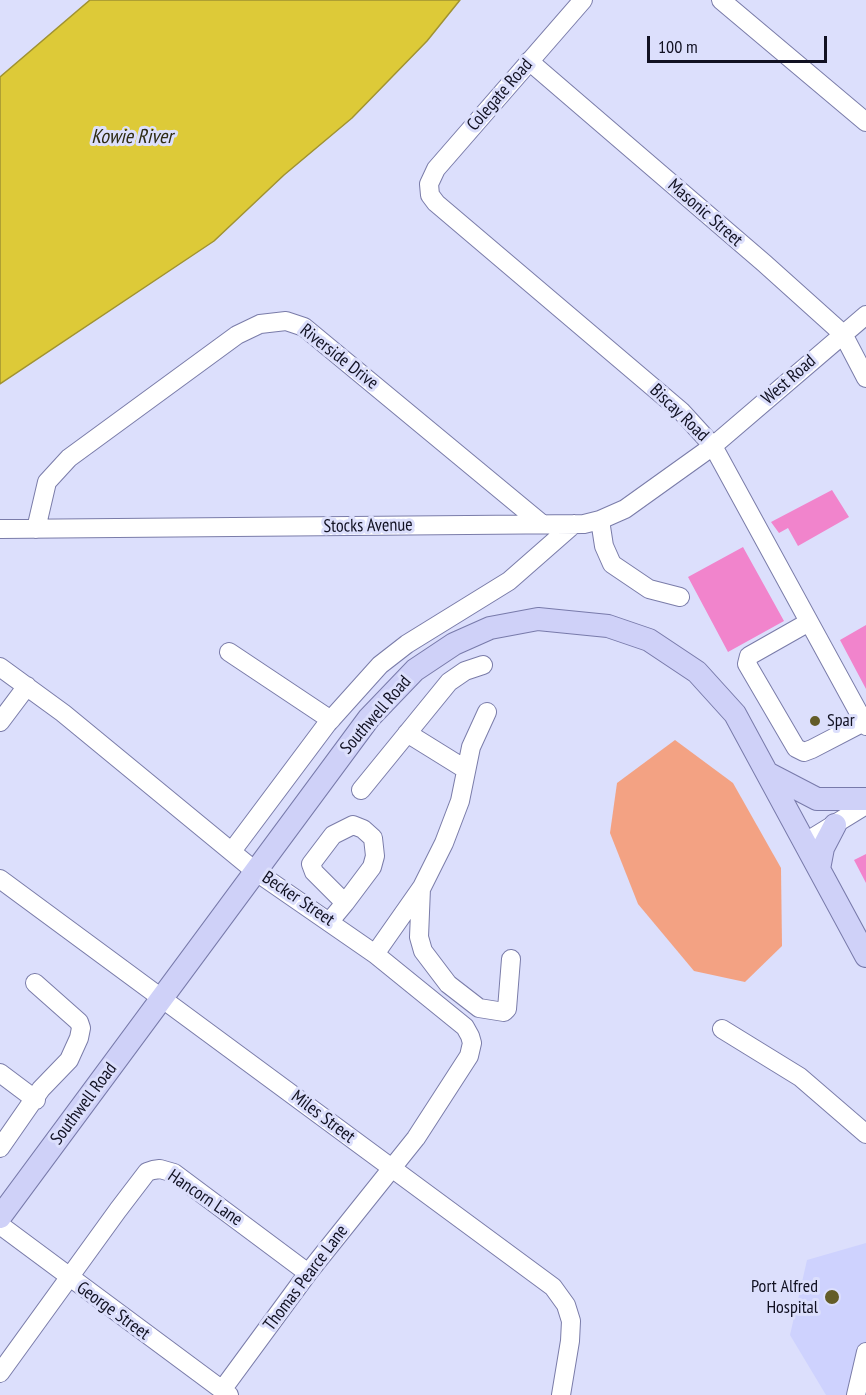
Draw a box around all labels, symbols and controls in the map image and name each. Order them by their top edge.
scale bar [650,24,830,62]
text: 100 m [658,35,698,58]
street label: Colegate Road [463,54,537,136]
water label: Kowie River [91,125,173,149]
street label: Masonic Street [663,175,747,251]
street label: Riverside Drive [295,320,383,394]
street label: West Road [758,351,820,409]
street label: Biscay Road [645,380,713,446]
street label: Stocks Avenue [323,514,413,538]
street label: Southwell Road [336,671,416,759]
place label: Spar [827,710,855,732]
marker: Spar [808,714,822,728]
street label: Becker Street [258,867,338,931]
street label: Southwell Road [46,1059,122,1149]
street label: Miles Street [287,1086,359,1148]
street label: Hancorn Lane [164,1165,246,1231]
street label: Thomas Pearce Lane [259,1221,353,1335]
place label: Port Alfred Hospital [751,1276,818,1318]
street label: George Street [72,1277,154,1345]
marker: Port Alfred Hospital [823,1288,841,1306]

